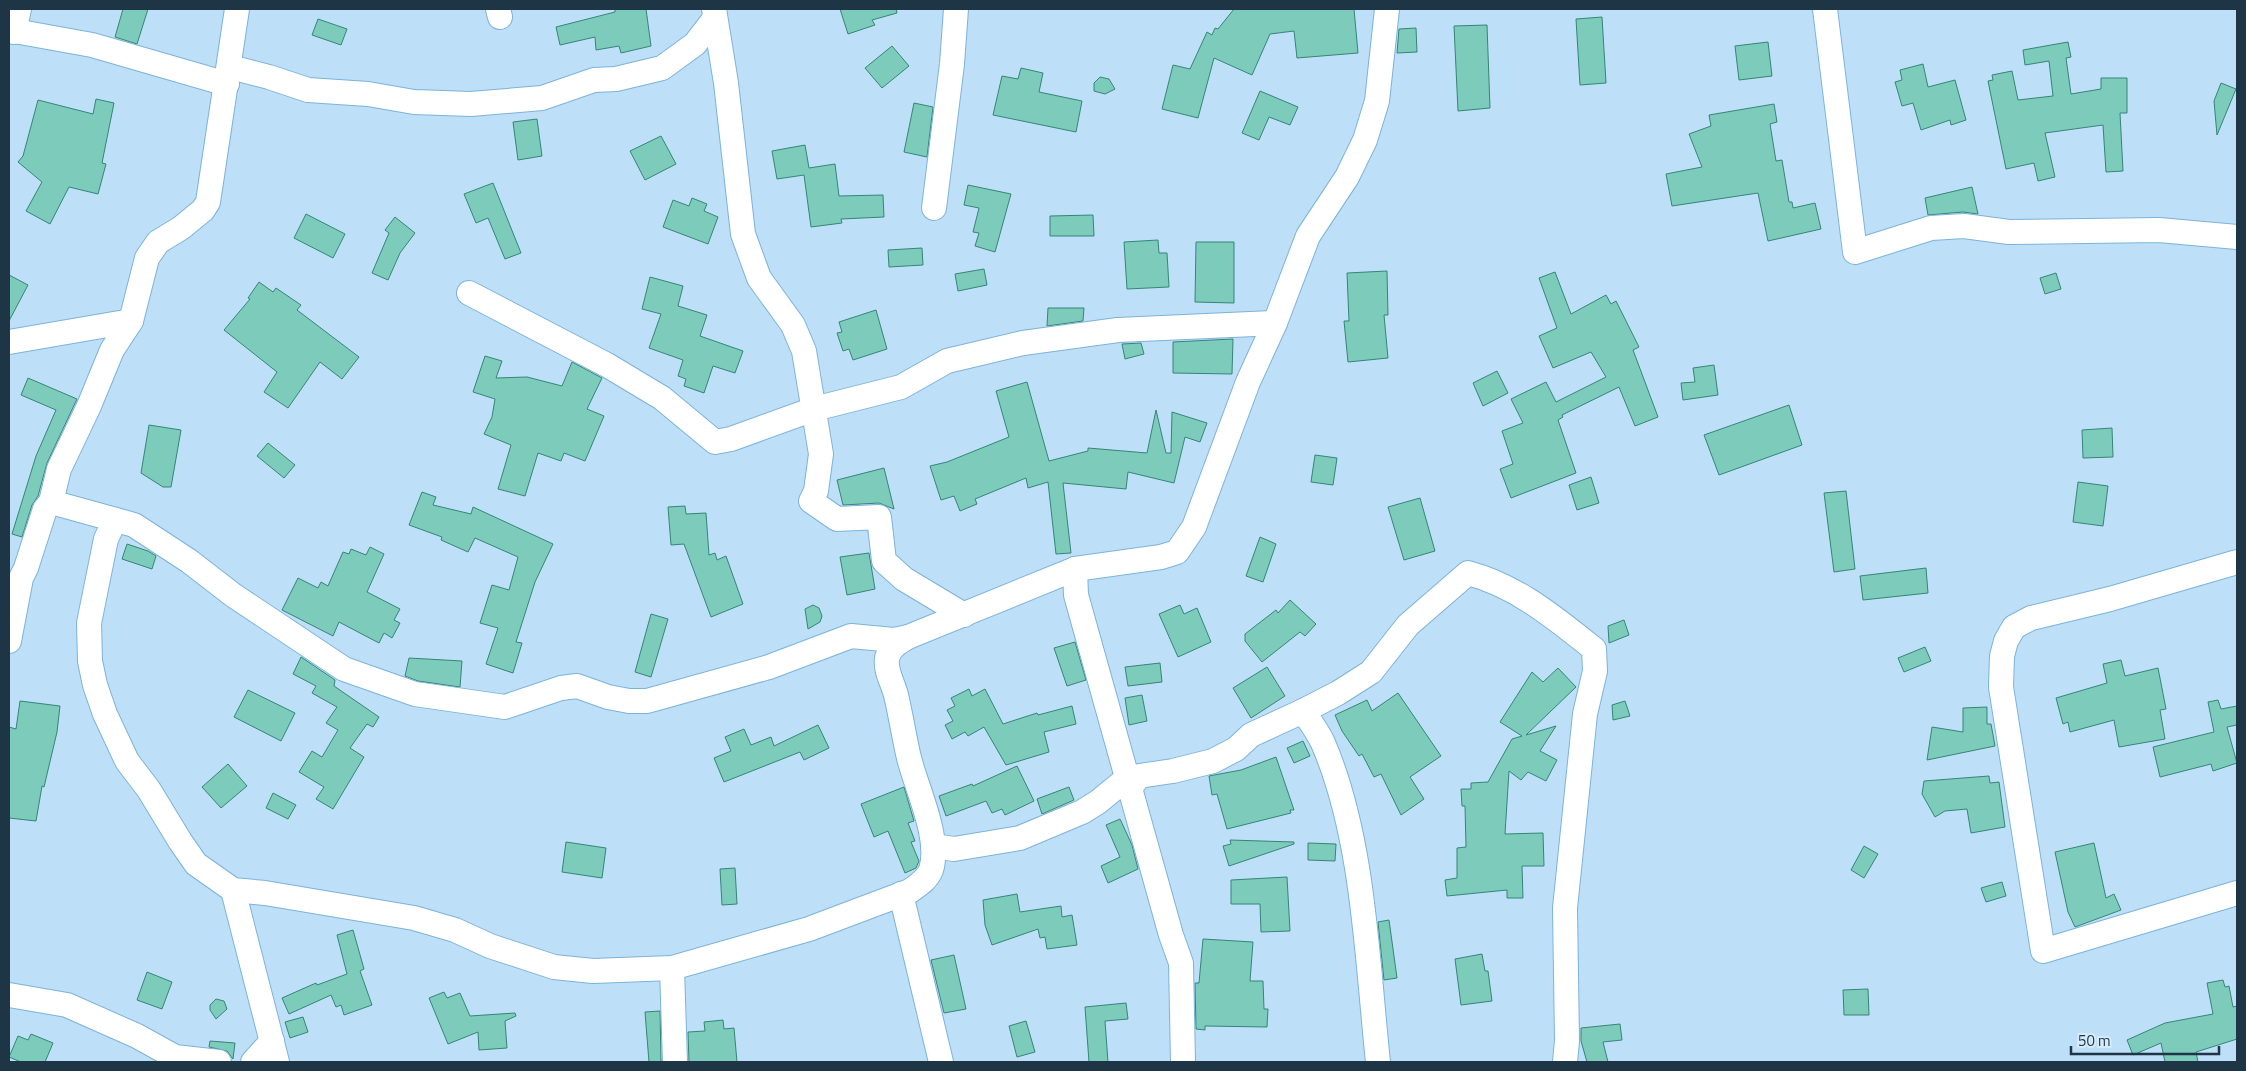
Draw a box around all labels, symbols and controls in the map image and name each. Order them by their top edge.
scale bar [2071,1024,2218,1056]
text: 50 m [2078,1029,2111,1052]

